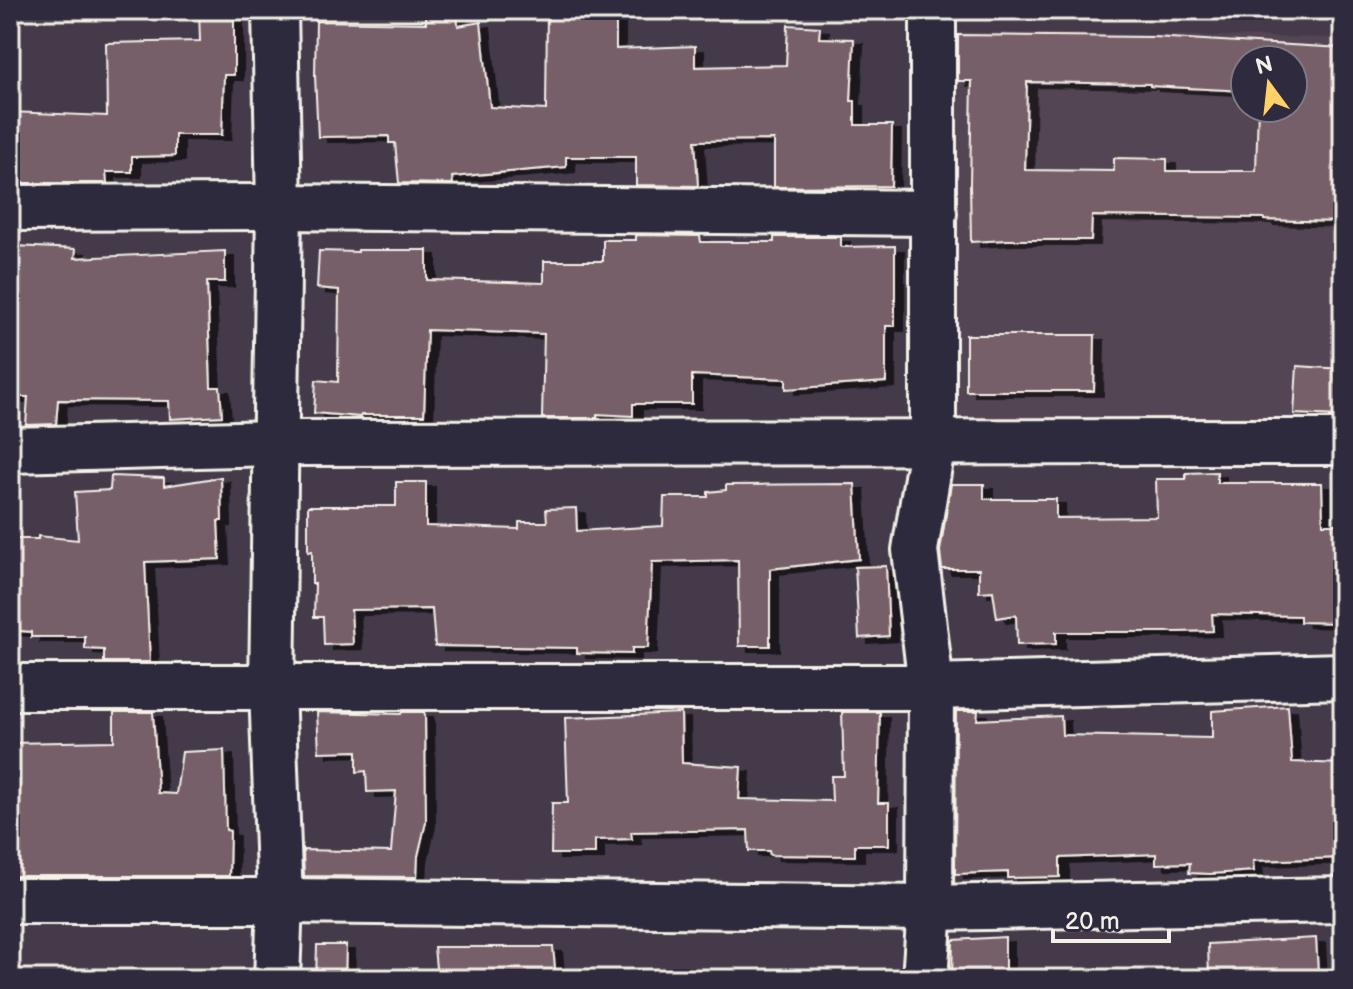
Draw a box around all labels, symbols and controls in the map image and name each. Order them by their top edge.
north arrow [1229,44,1309,124]
text: N [1253,51,1276,81]
scale bar [1053,893,1169,943]
text: 20 m [1065,907,1120,936]

